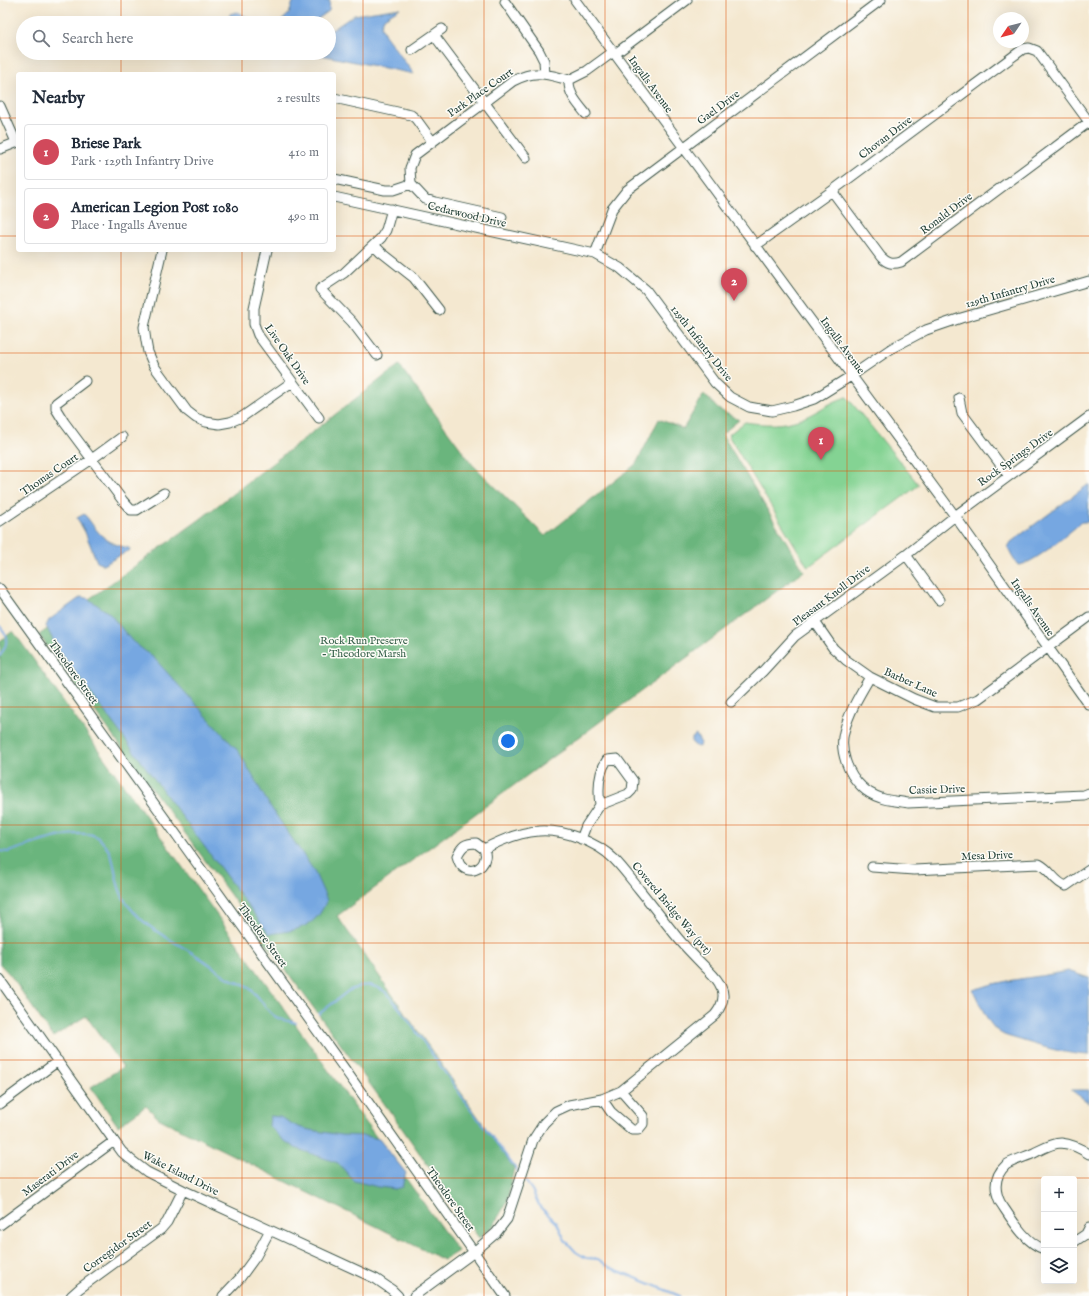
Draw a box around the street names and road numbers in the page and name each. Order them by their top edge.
street label: Ingalls Avenue [625,53,676,116]
street label: Park Place Court [445,65,516,121]
street label: Gael Drive [695,87,743,128]
street label: Chovan Drive [856,113,915,162]
street label: Ronald Drive [918,190,975,238]
street label: Cedarwood Drive [426,199,508,231]
street label: 129th Infantry Drive [964,272,1057,311]
street label: 129th Infantry Drive [667,303,735,384]
street label: Ingalls Avenue [817,314,868,377]
street label: Live Oak Drive [261,322,313,388]
street label: Rock Springs Drive [975,426,1056,490]
street label: Thomas Court [18,450,81,499]
street label: Pleasant Knoll Drive [790,562,873,630]
street label: Ingalls Avenue [1007,576,1057,639]
street label: Theodore Street [45,638,101,707]
street label: Barber Lane [882,665,939,701]
street label: Cassie Drive [909,782,965,798]
street label: Mesa Drive [961,848,1013,864]
street label: Covered Bridge Way (pvt) [628,859,714,958]
street label: Theodore Street [234,901,290,970]
street label: Maserati Drive [19,1148,82,1200]
street label: Wake Island Drive [140,1149,221,1199]
street label: Theodore Street [423,1165,478,1235]
street label: Corregidor Street [81,1217,155,1276]

